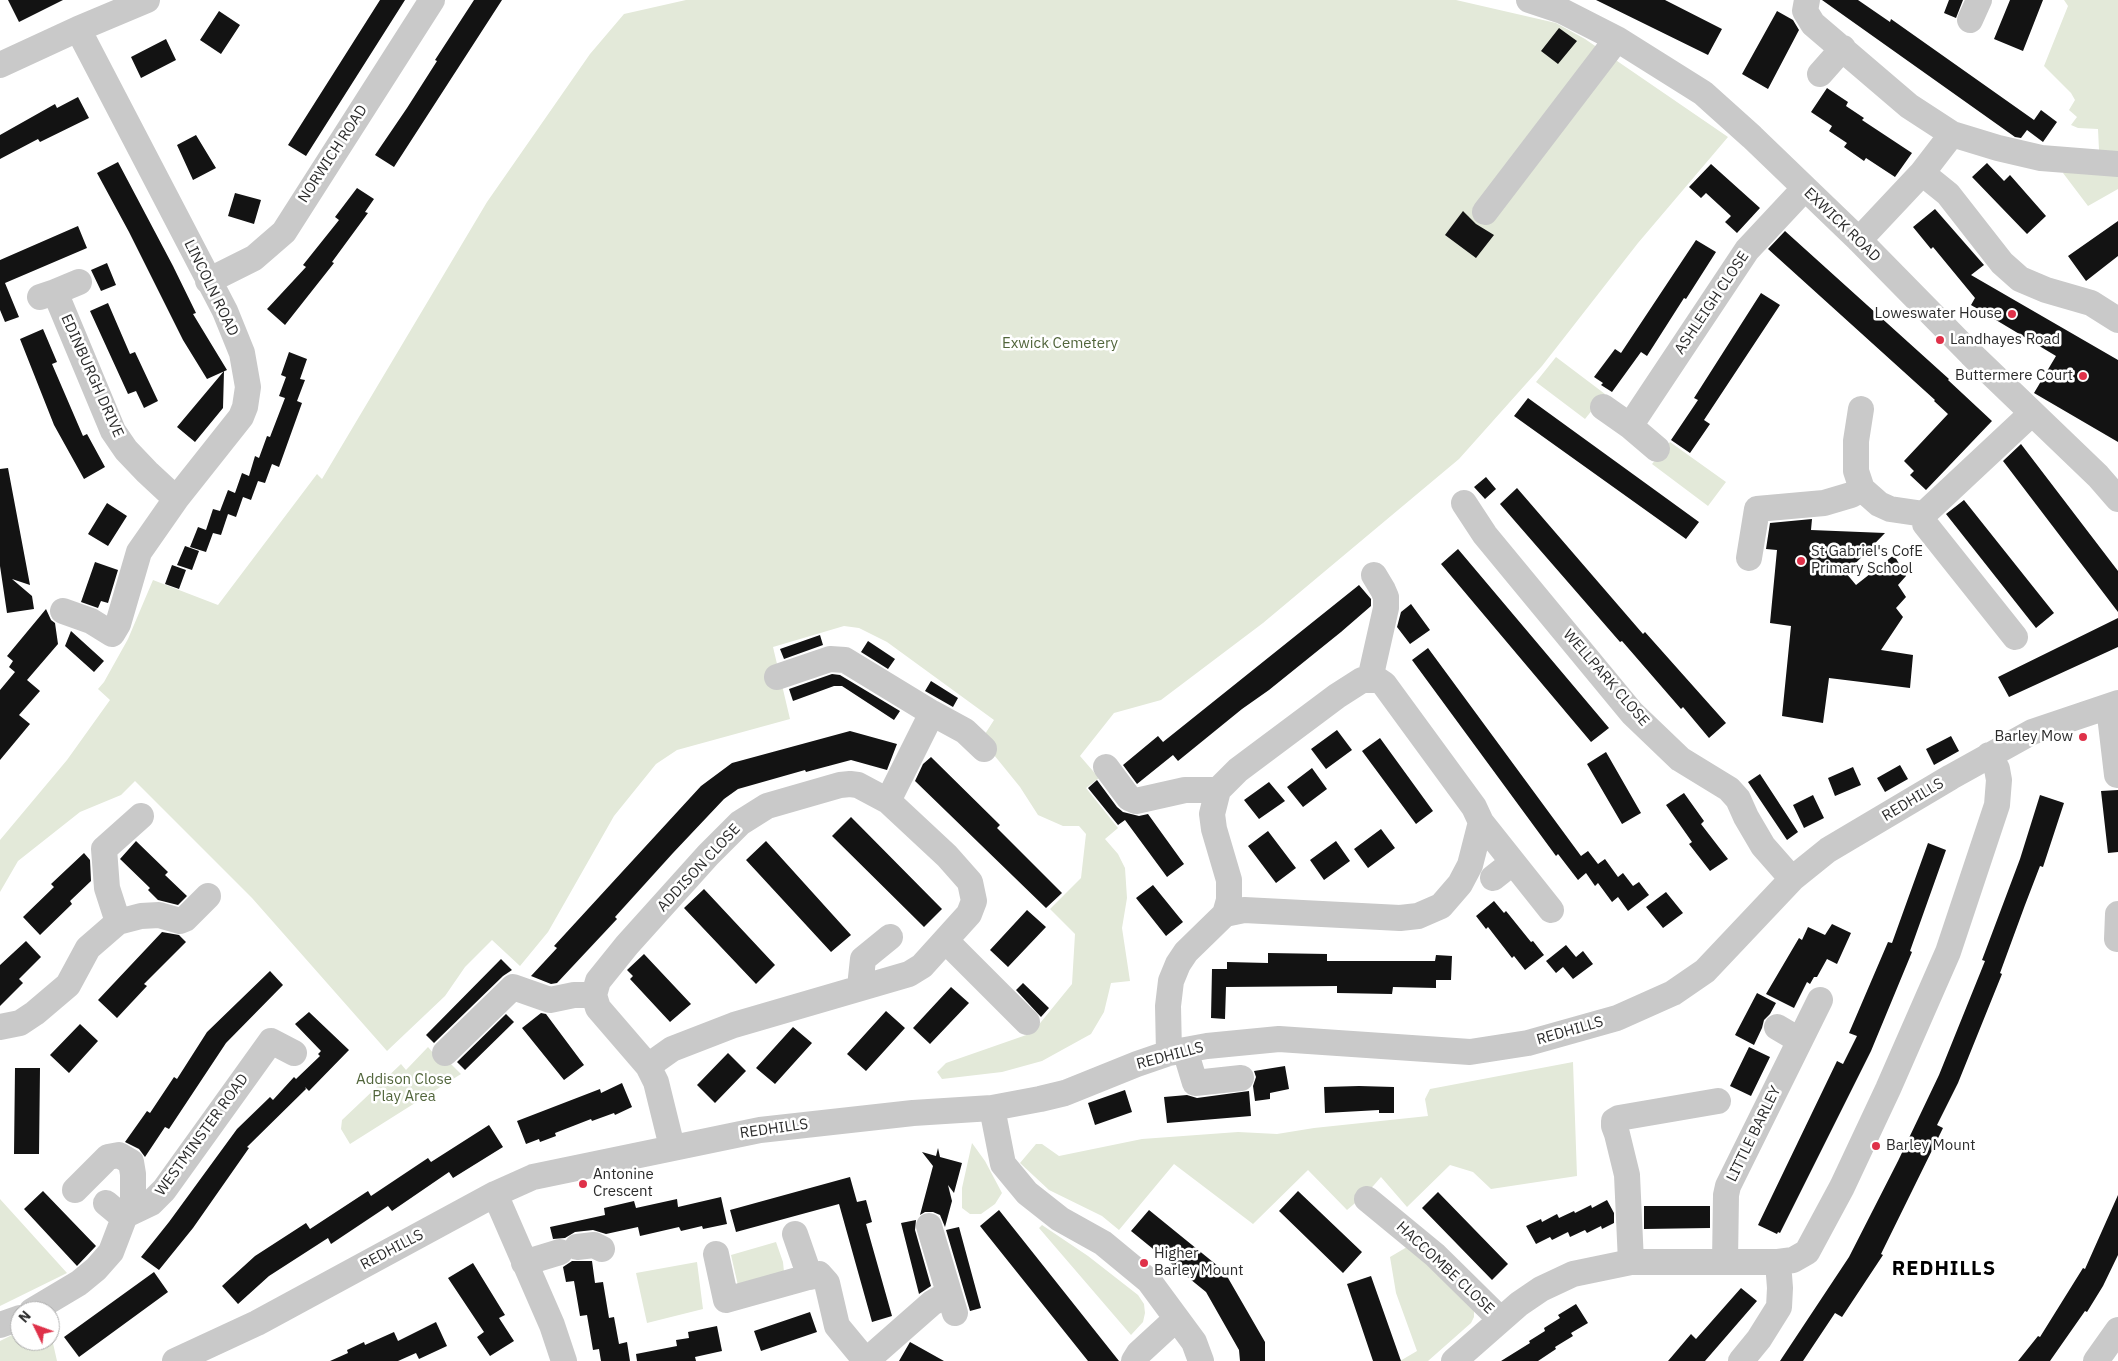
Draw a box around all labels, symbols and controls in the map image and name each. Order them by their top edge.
street label: NORWICH ROAD [295,102,371,206]
street label: EXWICK ROAD [1800,184,1884,266]
street label: LINCOLN ROAD [180,237,242,339]
street label: ASHLEIGH CLOSE [1671,248,1753,358]
place label: Loweswater House [1875,305,2002,323]
marker: Loweswater House [2006,308,2018,320]
street label: EDINBURGH DRIVE [57,312,127,440]
place label: Landhayes Road [1950,331,2060,349]
marker: Landhayes Road [1934,334,1946,346]
park label: Exwick Cemetery [1002,335,1118,353]
place label: Buttermere Court [1955,367,2073,385]
marker: Buttermere Court [2077,370,2089,382]
place label: St Gabriel's CofE Primary School [1811,543,1923,578]
marker: St Gabriel's CofE Primary School [1795,555,1807,567]
street label: WELLPARK CLOSE [1559,626,1653,730]
place label: Barley Mow [1994,728,2073,746]
marker: Barley Mow [2077,731,2089,743]
street label: REDHILLS [1879,775,1947,825]
street label: ADDISON CLOSE [654,820,744,916]
street label: REDHILLS [1534,1013,1606,1049]
street label: REDHILLS [1134,1038,1206,1074]
street label: WESTMINSTER ROAD [152,1070,252,1200]
park label: Addison Close Play Area [356,1071,452,1106]
street label: LITTLE BARLEY [1723,1083,1785,1185]
street label: REDHILLS [739,1115,809,1143]
place label: Barley Mount [1886,1137,1975,1155]
marker: Barley Mount [1870,1140,1882,1152]
place label: Antonine Crescent [593,1166,654,1201]
marker: Antonine Crescent [577,1178,589,1190]
street label: HACCOMBE CLOSE [1392,1218,1498,1318]
street label: REDHILLS [357,1226,427,1274]
place label: Higher Barley Mount [1154,1245,1243,1280]
marker: Higher Barley Mount [1138,1257,1150,1269]
district label: REDHILLS [1891,1257,1997,1281]
north arrow [10,1301,60,1351]
text: N [15,1307,35,1326]

